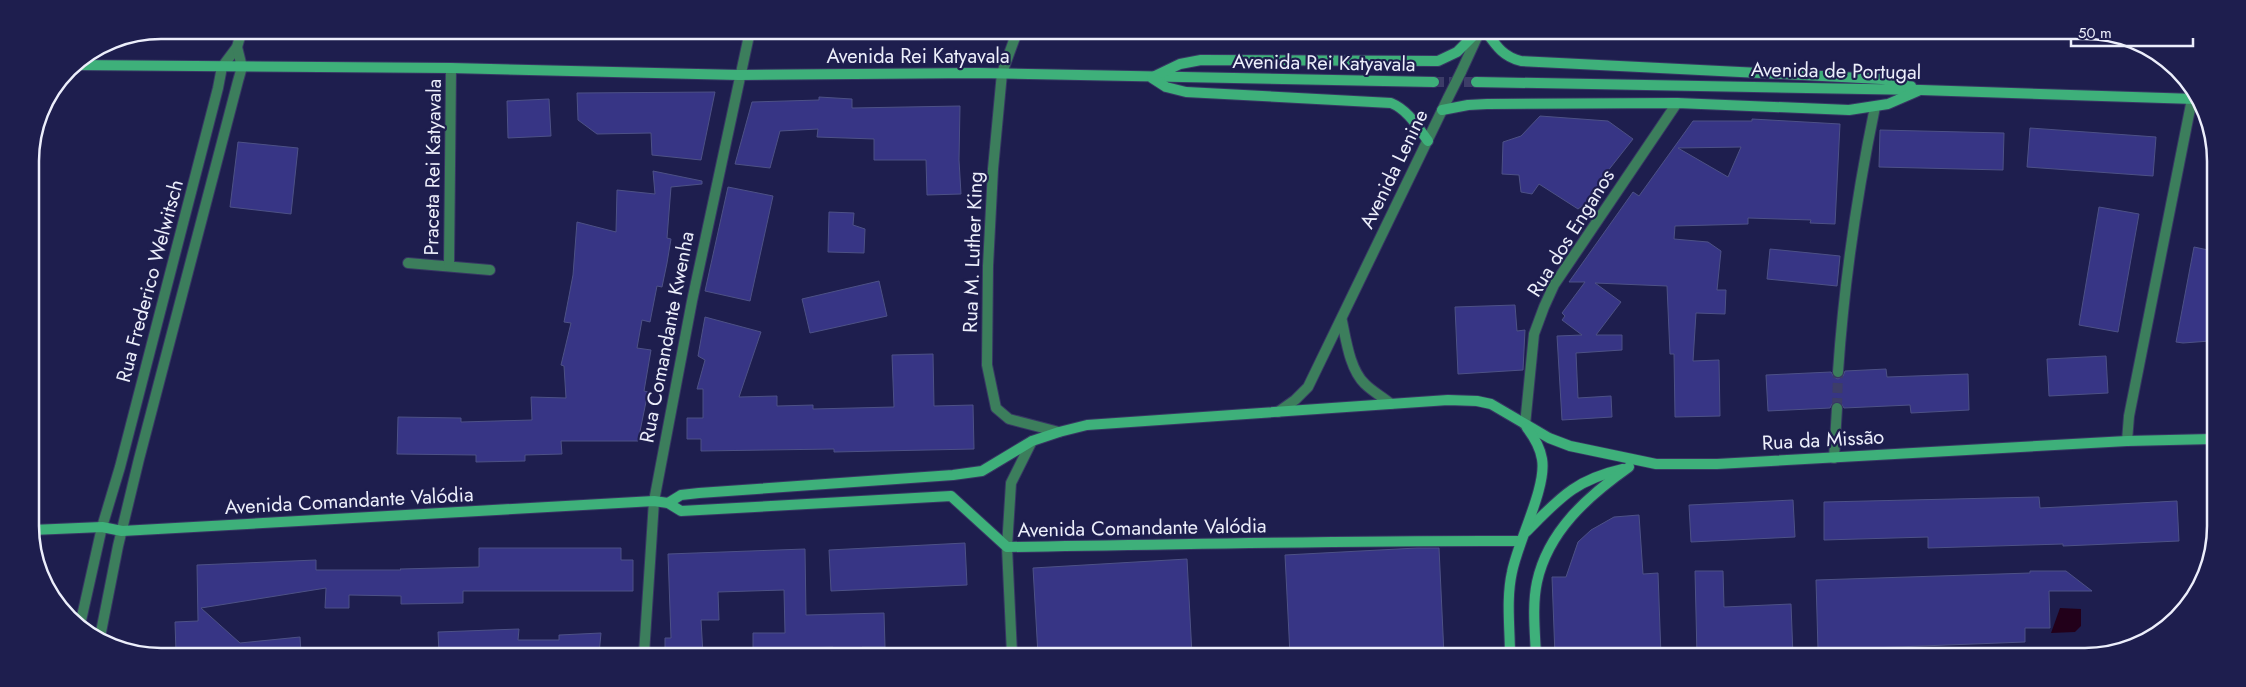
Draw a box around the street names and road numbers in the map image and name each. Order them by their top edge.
street label: Avenida Rei Katyavala [826,42,1010,71]
street label: Avenida Rei Katyavala [1232,47,1416,79]
street label: Avenida de Portugal [1751,55,1921,87]
street label: Praceta Rei Katyavala [417,78,449,256]
street label: Avenida Lenine [1353,104,1435,234]
street label: Rua dos Enganos [1520,164,1622,302]
street label: Rua M. Luther King [956,171,990,333]
street label: Rua Frederico Welwitsch [109,176,191,386]
street label: Rua Comandante Kwenha [632,229,702,445]
street label: Rua da Missão [1761,422,1885,458]
street label: Avenida Comandante Valódia [224,480,474,522]
street label: Avenida Comandante Valódia [1017,511,1267,545]

